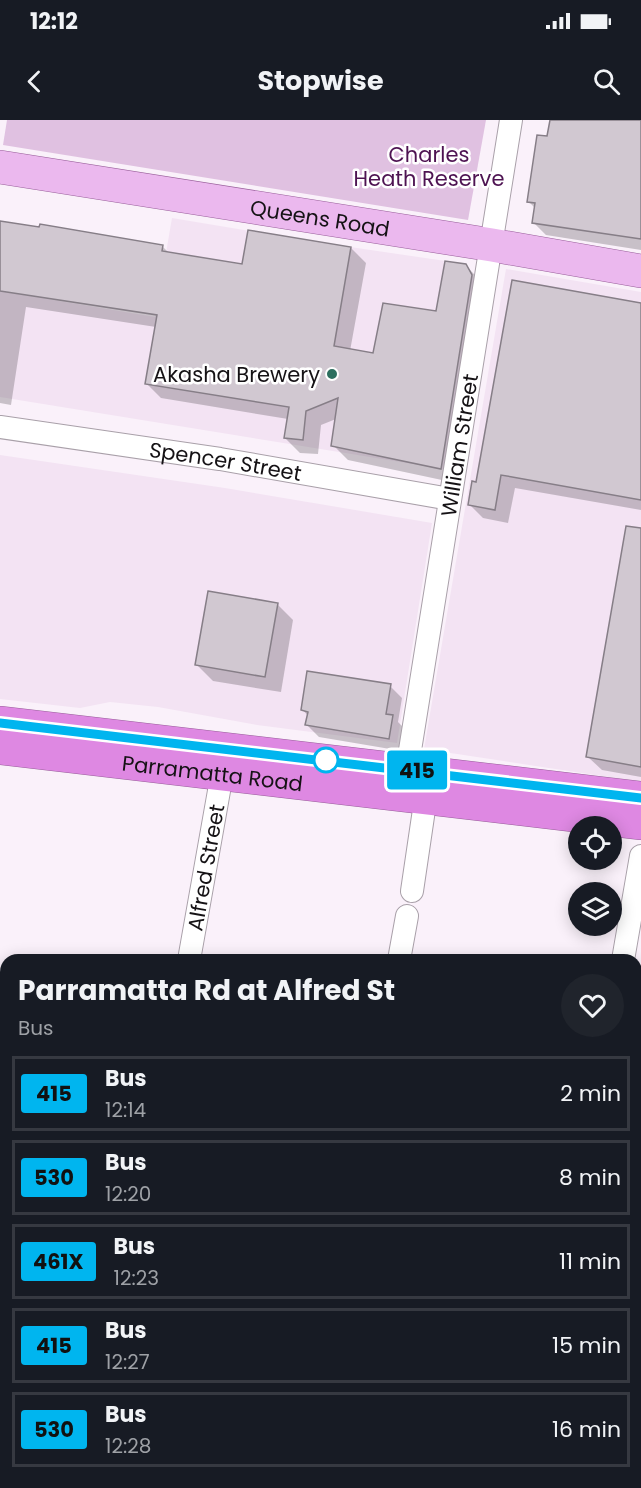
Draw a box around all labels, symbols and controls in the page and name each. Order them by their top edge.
text: 12:12 [30,6,78,37]
text: Stopwise [257,62,384,99]
icon: back [18,65,51,98]
icon: search [590,65,623,98]
park label: Charles Heath Reserve [354,140,504,193]
street label: Queens Road [248,192,392,243]
place label: Akasha Brewery [153,360,320,389]
marker: Akasha Brewery [325,367,339,381]
street label: William Street [433,372,485,519]
street label: Spencer Street [147,434,304,487]
unlabelled marker [313,747,339,773]
street label: Parramatta Road [121,748,305,798]
line badge: 415 [382,750,452,790]
text: 415 [399,756,435,785]
street label: Alfred Street [180,802,231,933]
map controls [568,816,622,936]
button: locate [568,816,622,870]
button: layers [568,882,622,936]
text: Parramatta Rd at Alfred St [18,971,395,1010]
button: heart [561,974,624,1037]
text: Bus [18,1014,54,1042]
text: Bus [105,1063,147,1094]
text: 2 min [560,1078,621,1109]
text: 415 [36,1079,72,1108]
text: 12:14 [105,1096,146,1124]
text: Bus [105,1147,147,1178]
text: 8 min [559,1162,621,1193]
text: 530 [34,1163,74,1192]
text: 12:20 [105,1180,151,1208]
text: Bus [114,1231,155,1262]
text: 11 min [559,1246,621,1277]
text: 461X [33,1247,84,1276]
text: 12:23 [114,1264,159,1292]
text: Bus [105,1315,147,1346]
text: 15 min [552,1330,621,1361]
text: 415 [36,1331,72,1360]
text: 12:27 [105,1348,150,1376]
text: Bus [105,1399,147,1430]
text: 16 min [552,1414,621,1445]
text: 530 [34,1415,74,1444]
text: 12:28 [105,1432,151,1460]

